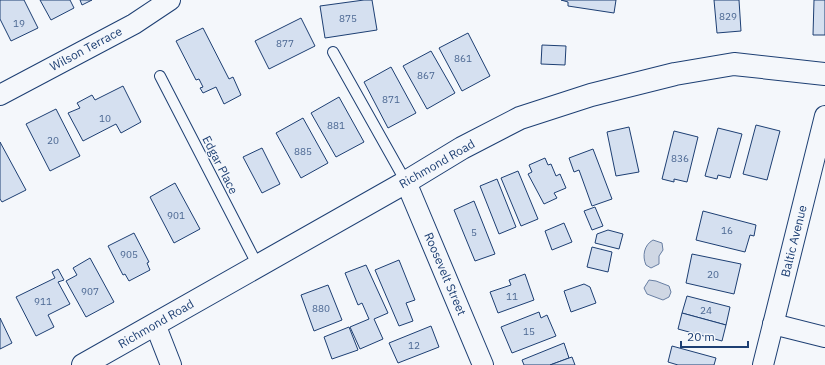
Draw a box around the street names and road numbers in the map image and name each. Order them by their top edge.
street label: Wilson Terrace [47,23,125,74]
street label: Edgar Place [199,133,242,197]
street label: Richmond Road [396,136,477,191]
street label: Baltic Avenue [777,203,810,278]
street label: Roosevelt Street [421,230,470,318]
street label: Richmond Road [115,296,196,351]

